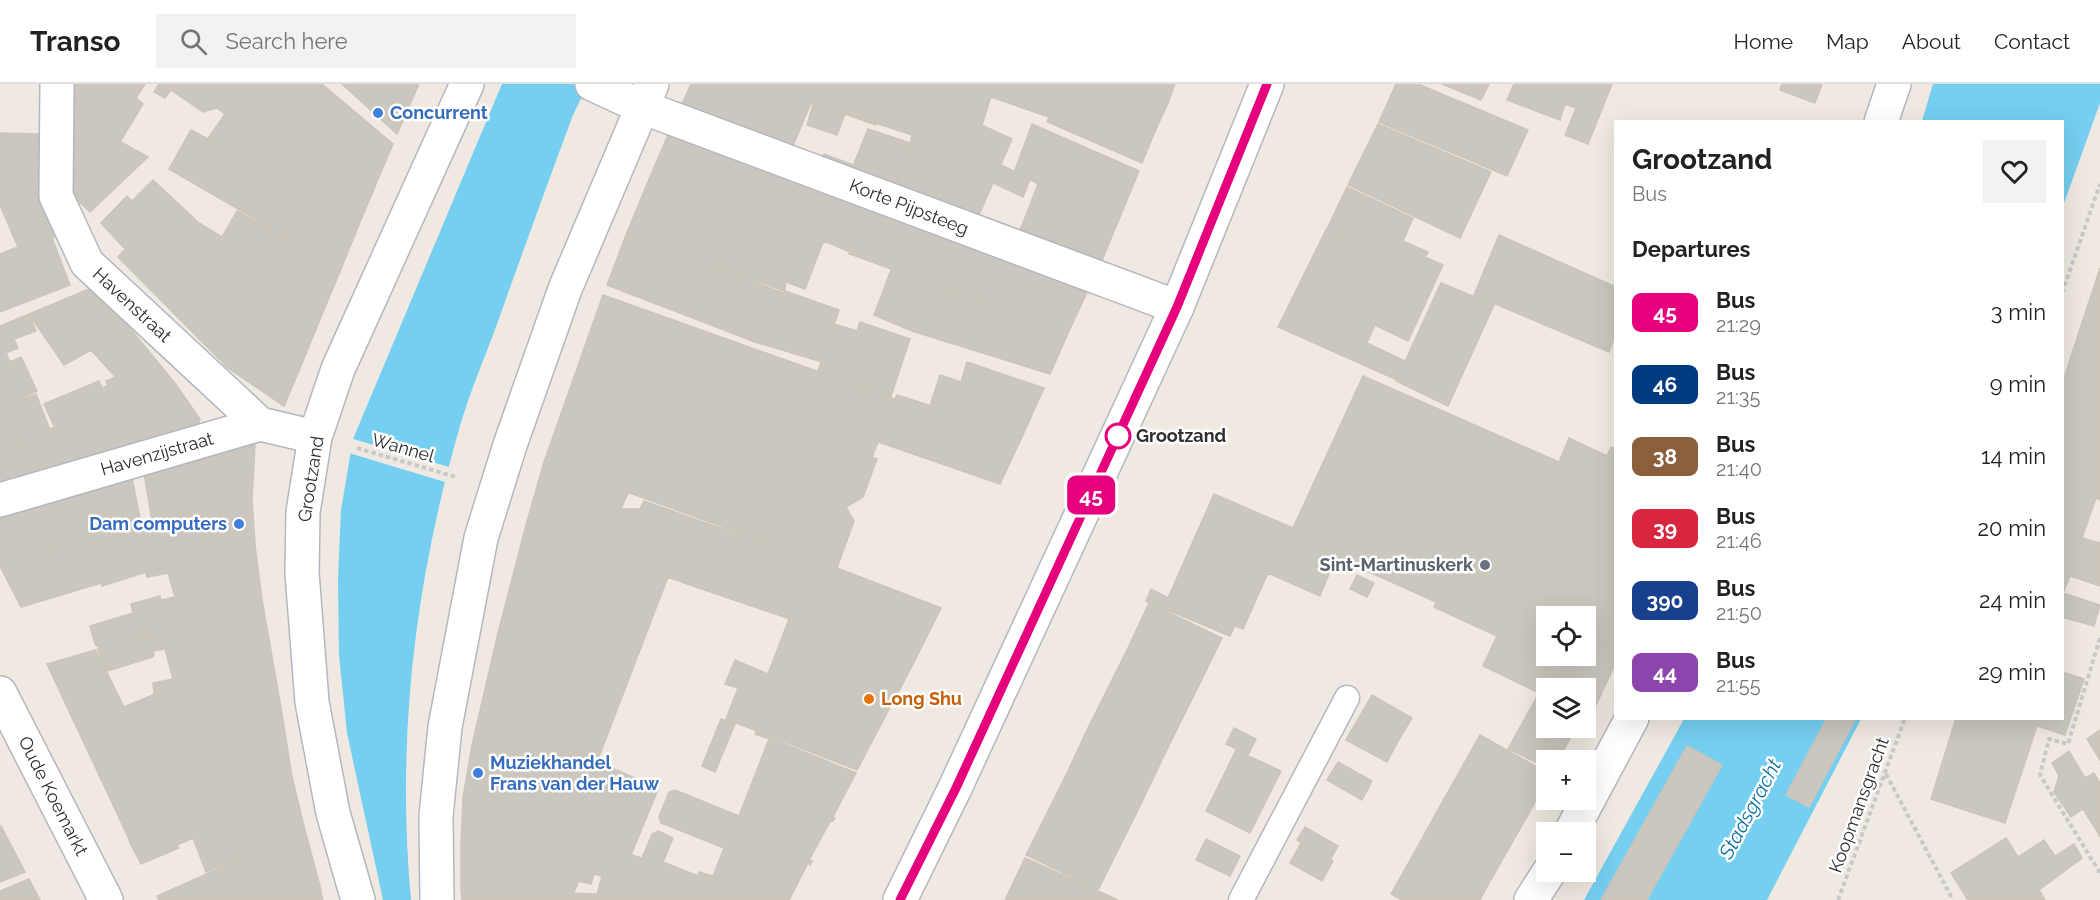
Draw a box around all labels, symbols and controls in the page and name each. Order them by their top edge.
search box [156,14,576,68]
text: Transo [30,25,120,58]
icon: search [177,25,210,58]
text: Search here [225,28,348,54]
text: Home [1734,29,1793,54]
text: Map [1826,29,1869,54]
text: About [1902,29,1961,54]
text: Contact [1994,29,2070,54]
place label: Concurrent [390,102,488,123]
marker: Concurrent [371,106,385,120]
button: heart [1983,140,2046,203]
text: Grootzand [1632,143,1772,176]
street label: Korte Pijpsteeg [847,174,972,239]
text: Bus [1632,182,1667,206]
text: Departures [1632,236,1750,262]
street label: Havenstraat [89,263,176,346]
text: Bus [1716,287,1755,313]
text: 3 min [1991,299,2046,325]
text: 45 [1653,300,1677,325]
text: 21:29 [1716,313,1761,337]
text: Bus [1716,359,1755,385]
text: 9 min [1990,371,2046,397]
text: 46 [1653,372,1677,397]
text: 21:35 [1716,385,1760,409]
marker: Grootzand [1105,423,1131,449]
place label: Grootzand [1136,425,1226,446]
street label: Havenzijstraat [98,427,216,480]
street label: Wannel [369,429,437,466]
text: Bus [1716,431,1755,457]
street label: Grootzand [293,435,328,523]
text: 14 min [1981,443,2046,469]
text: 38 [1653,444,1677,469]
text: 21:40 [1716,457,1762,481]
line badge: 45 [1064,476,1118,514]
text: 45 [1079,483,1103,508]
text: Bus [1716,503,1755,529]
place label: Dam computers [89,513,227,534]
text: 20 min [1978,515,2046,541]
text: 39 [1653,516,1677,541]
marker: Dam computers [232,517,246,531]
text: 21:46 [1716,529,1762,553]
place label: Sint-Martinuskerk [1320,554,1474,575]
marker: Sint-Martinuskerk [1478,558,1492,572]
text: Bus [1716,575,1755,601]
text: 24 min [1979,587,2046,613]
text: 390 [1647,588,1683,613]
text: 21:50 [1716,601,1762,625]
map controls [1536,606,1596,882]
button: locate [1536,606,1596,666]
text: Bus [1716,647,1755,673]
text: 29 min [1978,659,2046,685]
text: 44 [1653,660,1677,685]
text: 21:55 [1716,673,1761,697]
button: layers [1536,678,1596,738]
place label: Long Shu [881,688,962,709]
marker: Long Shu [862,692,876,706]
street label: Oude Koemarkt [14,733,93,859]
street label: Koopmansgracht [1824,734,1893,875]
button: + [1536,750,1596,810]
place label: Muziekhandel Frans van der Hauw [490,752,660,794]
water label: Stadsgracht [1713,755,1787,864]
marker: Muziekhandel Frans van der Hauw [471,766,485,780]
button: − [1536,822,1596,882]

